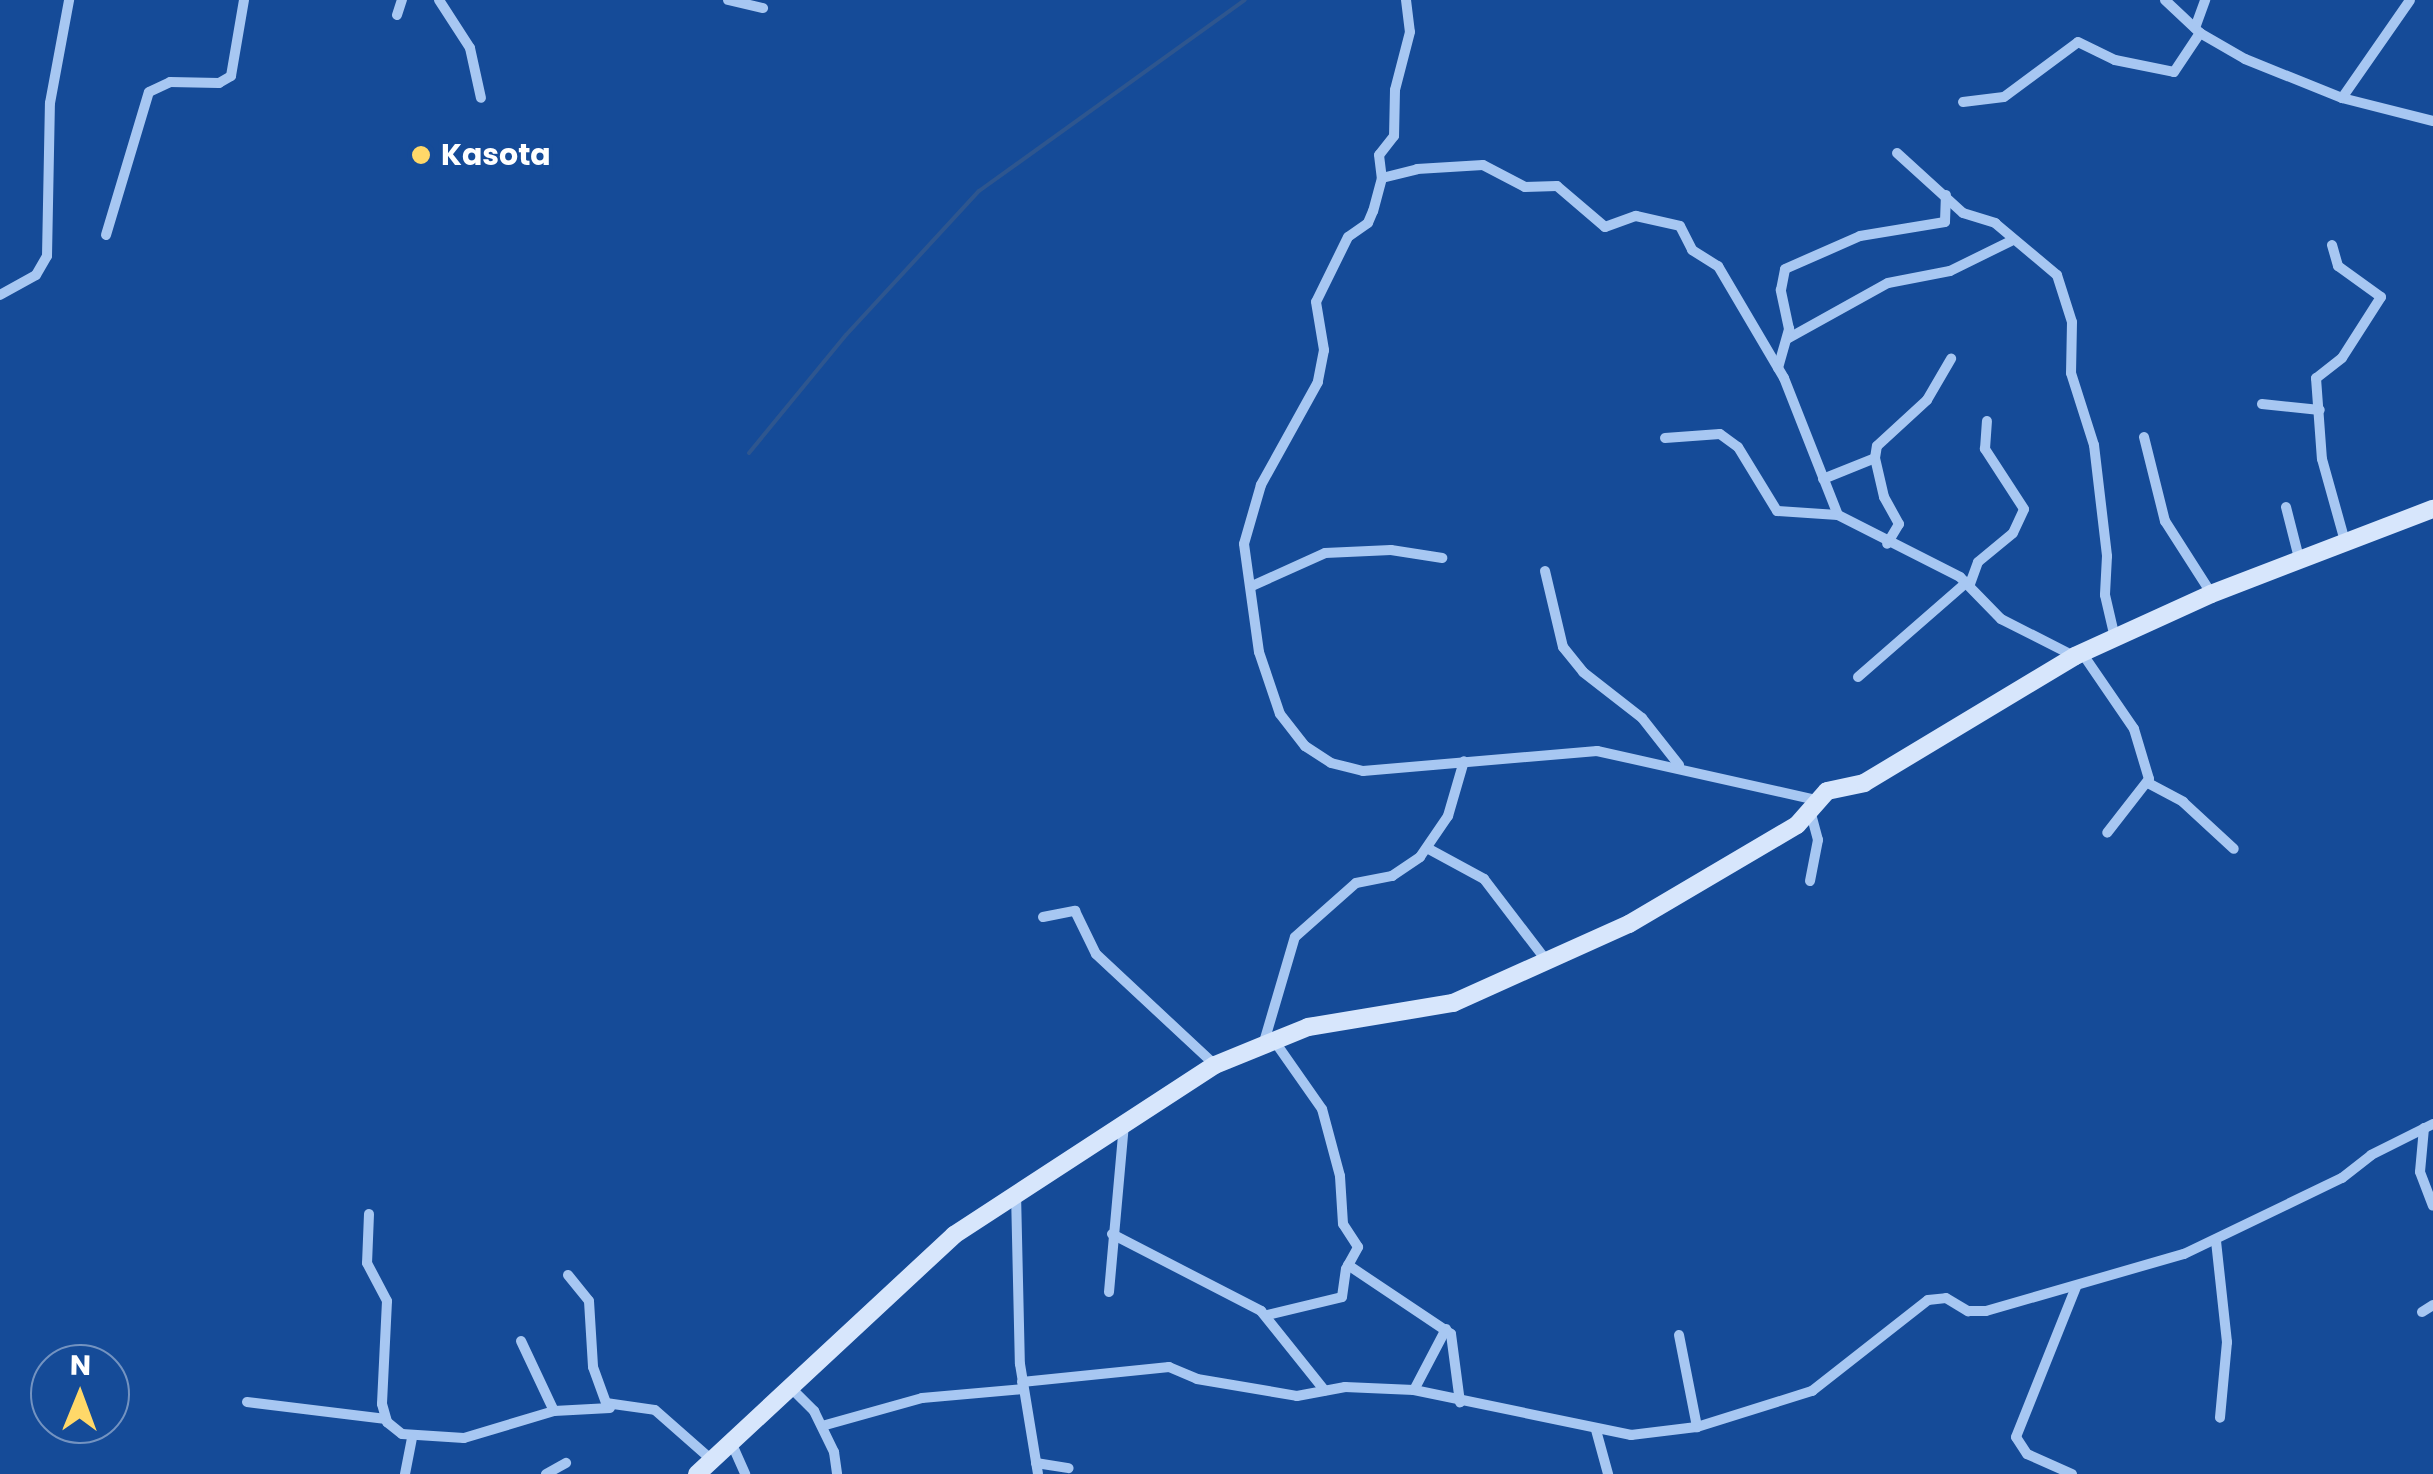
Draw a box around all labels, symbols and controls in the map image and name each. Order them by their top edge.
place label: Kasota [441,137,551,173]
marker: Kasota [410,144,432,166]
north arrow [30,1344,130,1444]
text: N [70,1346,91,1385]

